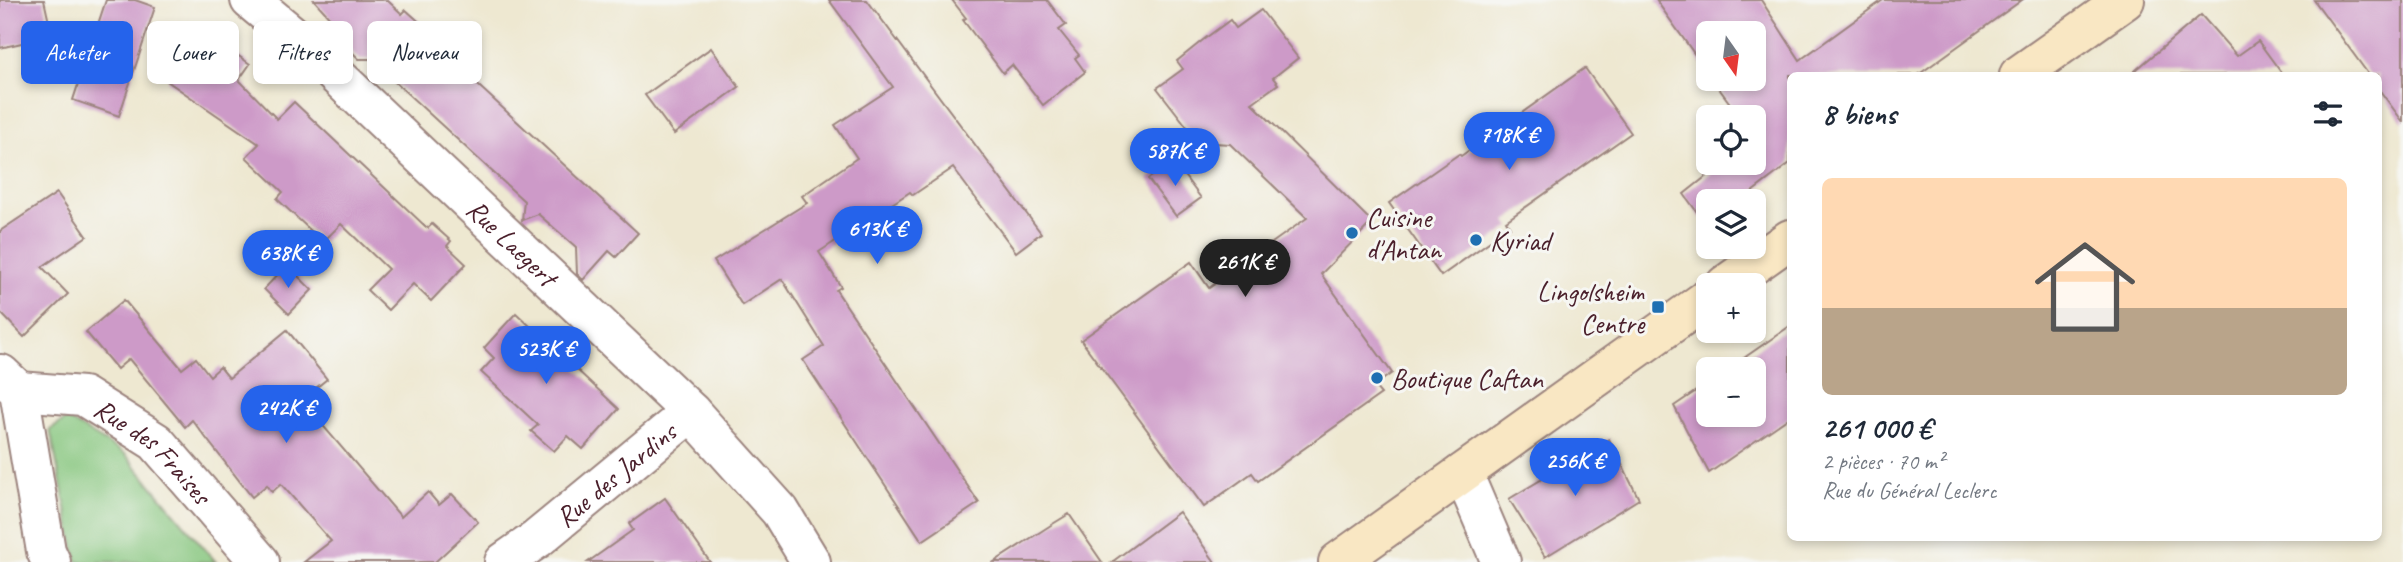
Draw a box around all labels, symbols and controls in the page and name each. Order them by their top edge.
chip: Acheter [21,21,133,84]
chip: Louer [147,21,239,84]
chip: Filtres [253,21,353,84]
chip: Nouveau [367,21,482,84]
north arrow [1696,21,1766,91]
map controls [1696,21,1766,427]
text: 8 biens [1822,95,1896,133]
icon: filters [2309,95,2347,133]
button: locate [1696,105,1766,175]
pin: 718K € [1452,113,1566,172]
text: 718K € [1480,120,1538,149]
pin: 587K € [1118,128,1232,188]
text: 587K € [1146,136,1204,165]
button: layers [1696,189,1766,259]
street label: Rue Laegert [460,191,567,296]
place label: Cuisine d'Antan [1366,200,1442,267]
pin: 613K € [820,206,934,266]
text: 613K € [847,214,907,243]
place label: Kyriad [1490,223,1554,258]
icon: home [2022,224,2148,350]
marker: Cuisine d'Antan [1344,225,1360,241]
pin: 638K € [231,230,345,290]
marker: Kyriad [1468,232,1484,248]
text: 638K € [258,238,318,267]
pin: 261K € [1188,240,1302,299]
text: 261K € [1215,247,1275,276]
button: + [1696,273,1766,343]
place label: Lingolsheim Centre [1537,274,1646,341]
marker: Lingolsheim Centre [1650,299,1666,315]
pin: 523K € [489,326,603,386]
text: 523K € [517,334,575,363]
button: − [1696,357,1766,427]
place label: Boutique Caftan [1391,361,1544,396]
marker: Boutique Caftan [1369,370,1385,386]
pin: 242K € [229,386,343,445]
street label: Rue des Fraises [88,390,221,513]
text: 242K € [257,393,315,422]
text: 261 000 € [1822,409,1932,447]
street label: Rue des Jardins [548,413,685,534]
pin: 256K € [1518,438,1632,498]
text: 256K € [1546,446,1604,475]
text: 2 pièces · 70 m² [1822,447,1944,476]
text: Rue du Général Leclerc [1822,476,1997,505]

